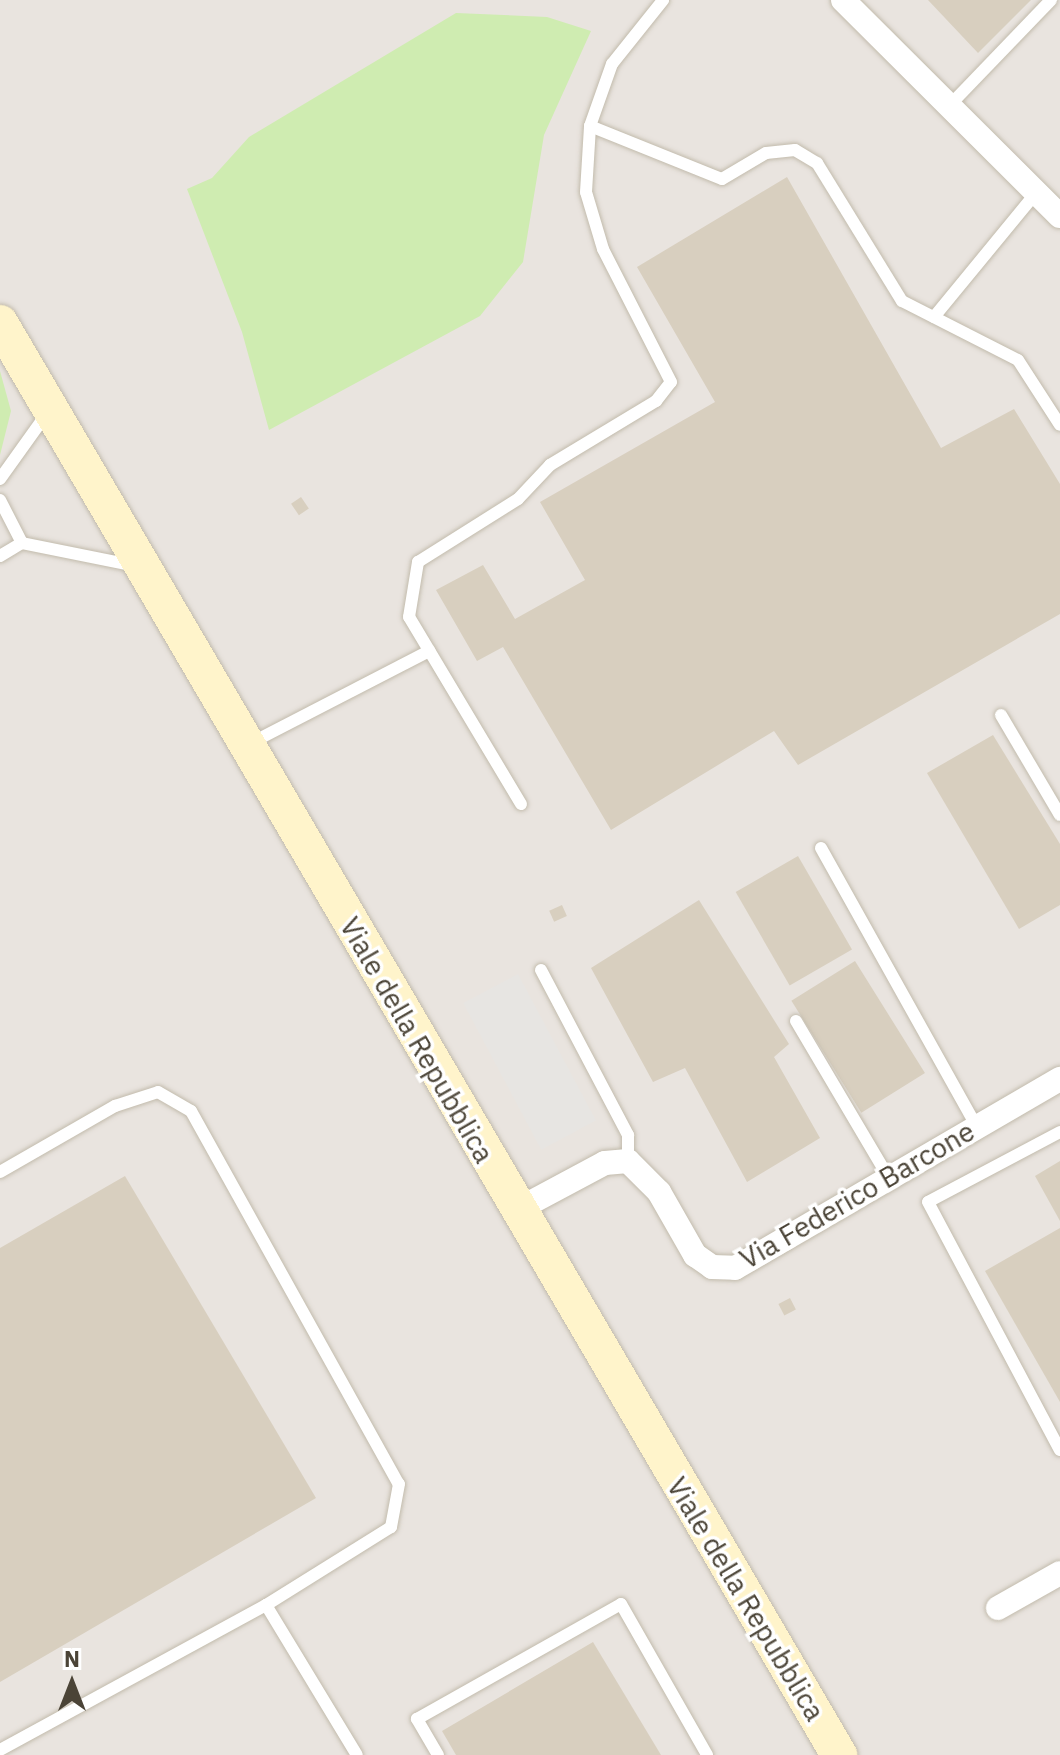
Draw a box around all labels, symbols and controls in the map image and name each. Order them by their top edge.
street label: Viale della Repubblica [333,911,501,1169]
street label: Via Federico Barcone [734,1114,980,1276]
street label: Viale della Repubblica [660,1471,832,1727]
north arrow [32,1643,112,1723]
text: N [64,1644,80,1673]

